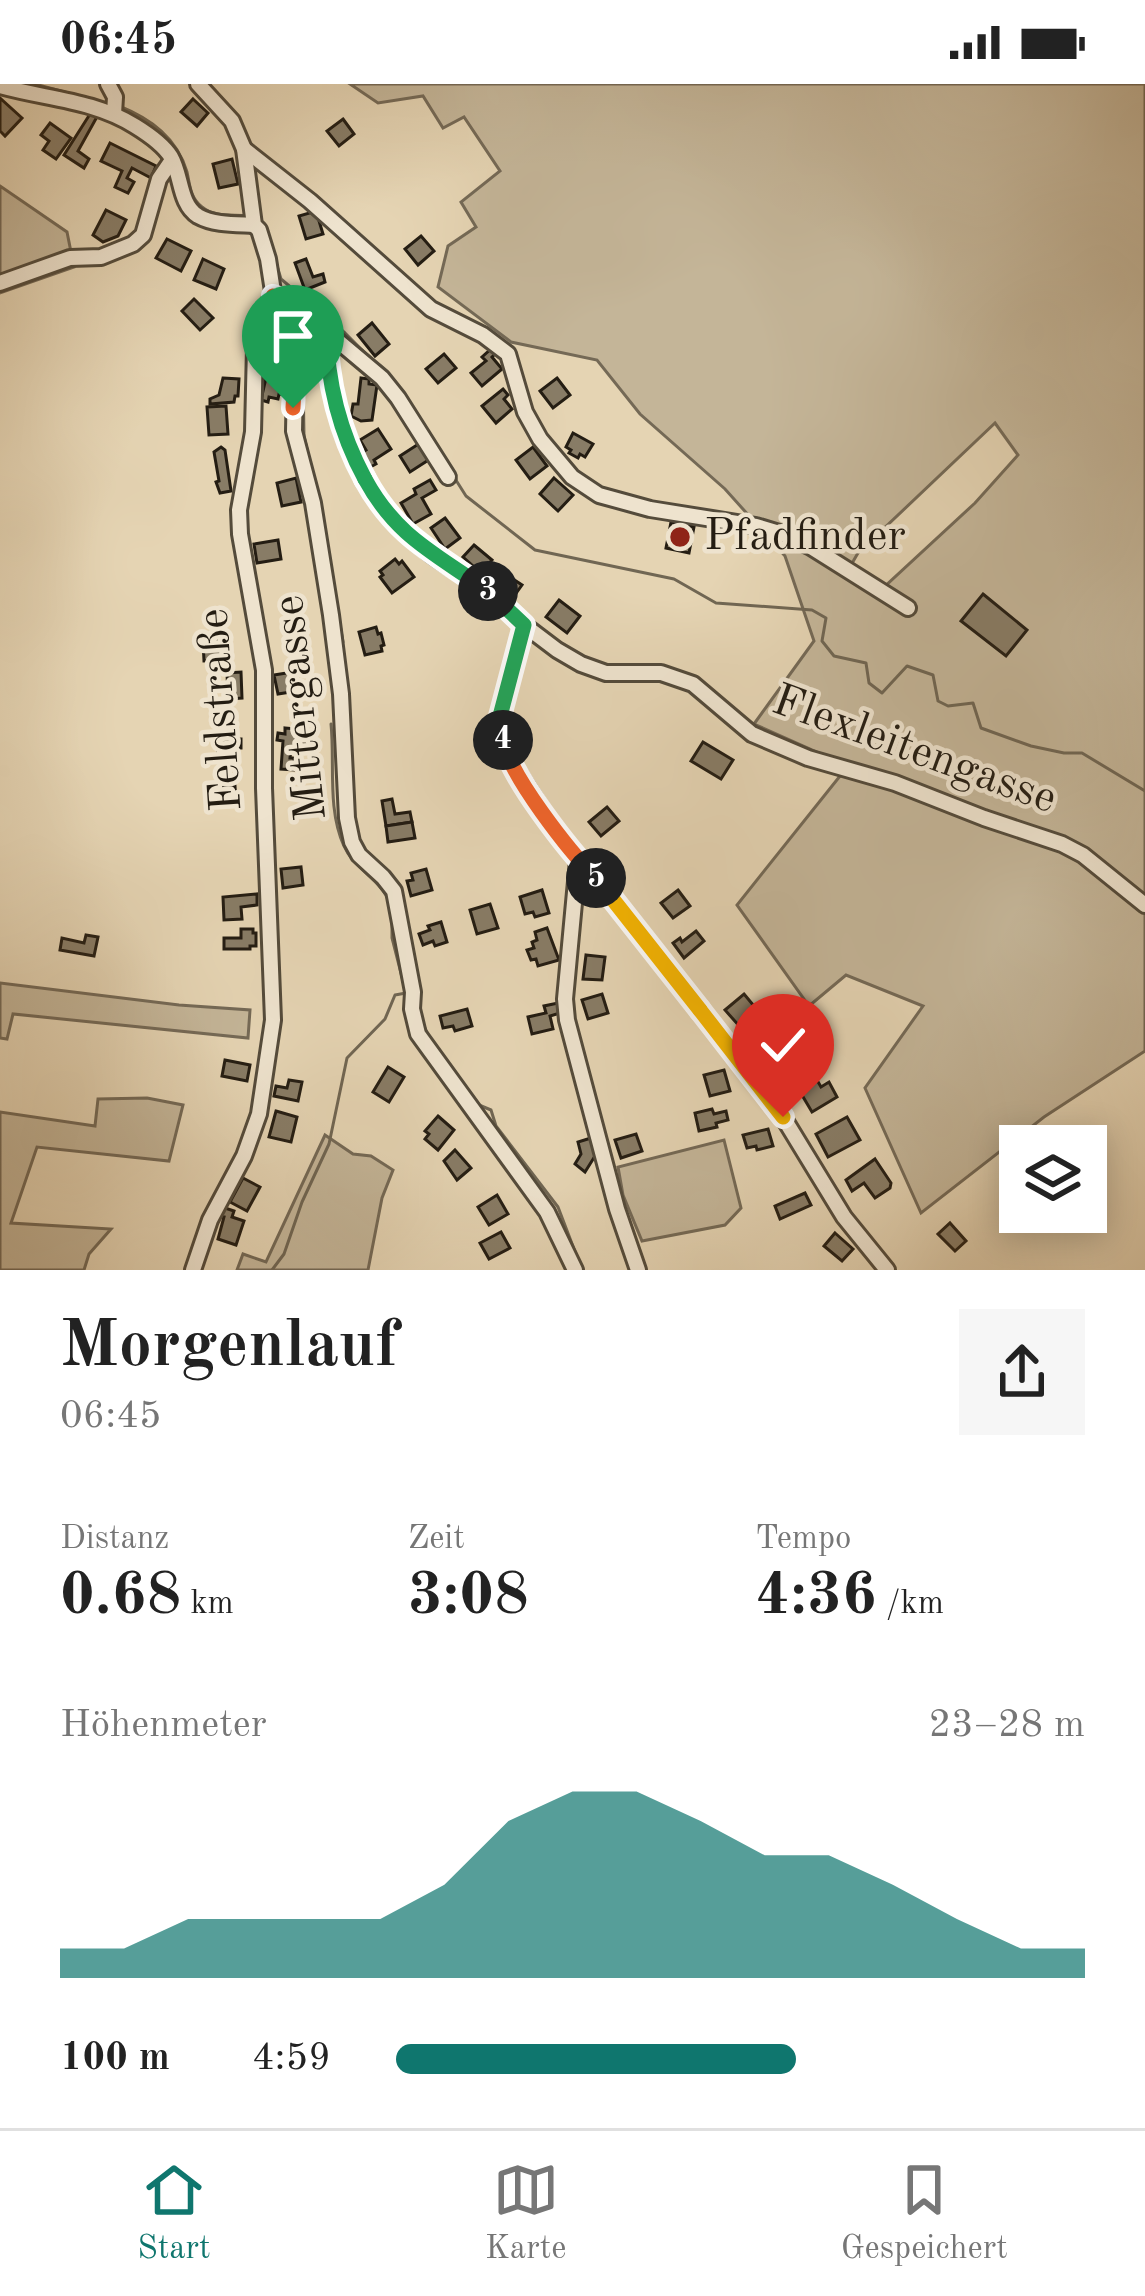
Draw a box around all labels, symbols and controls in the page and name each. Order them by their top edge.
text: 06:45 [60,19,177,64]
pin [242,285,344,408]
icon: arrive [260,303,326,369]
place label: Pfadfinder [704,515,906,560]
marker: Pfadfinder [667,524,693,550]
pin: 3 [458,561,518,621]
text: 3 [478,574,498,607]
street label: Mittergasse [268,593,336,823]
street label: Feldstraße [192,607,252,813]
street label: Flexleitengasse [766,679,1062,823]
pin: 4 [473,710,533,770]
text: 4 [493,723,513,756]
pin: 5 [566,848,626,908]
text: 5 [586,861,606,894]
pin [732,994,834,1117]
icon: check [750,1012,816,1078]
map controls [999,1125,1107,1233]
button: layers [999,1125,1107,1233]
button: share [959,1309,1085,1435]
text: Morgenlauf [60,1315,398,1381]
text: 06:45 [60,1397,161,1436]
text: Distanz [60,1523,169,1556]
text: Zeit [408,1523,465,1556]
text: Tempo [755,1523,852,1556]
text: 0.68 [60,1567,181,1627]
text: 3:08 [408,1567,529,1627]
text: 4:36 [755,1567,877,1627]
text: km [181,1588,234,1621]
text: /km [877,1588,944,1621]
text: Höhenmeter [60,1706,267,1745]
text: 23–28 m [928,1706,1085,1745]
text: 100 m [60,2039,170,2078]
text: 4:59 [252,2039,331,2078]
tab: Start [137,2157,211,2270]
tab: Karte [485,2157,566,2270]
tab: Gespeichert [841,2157,1008,2270]

